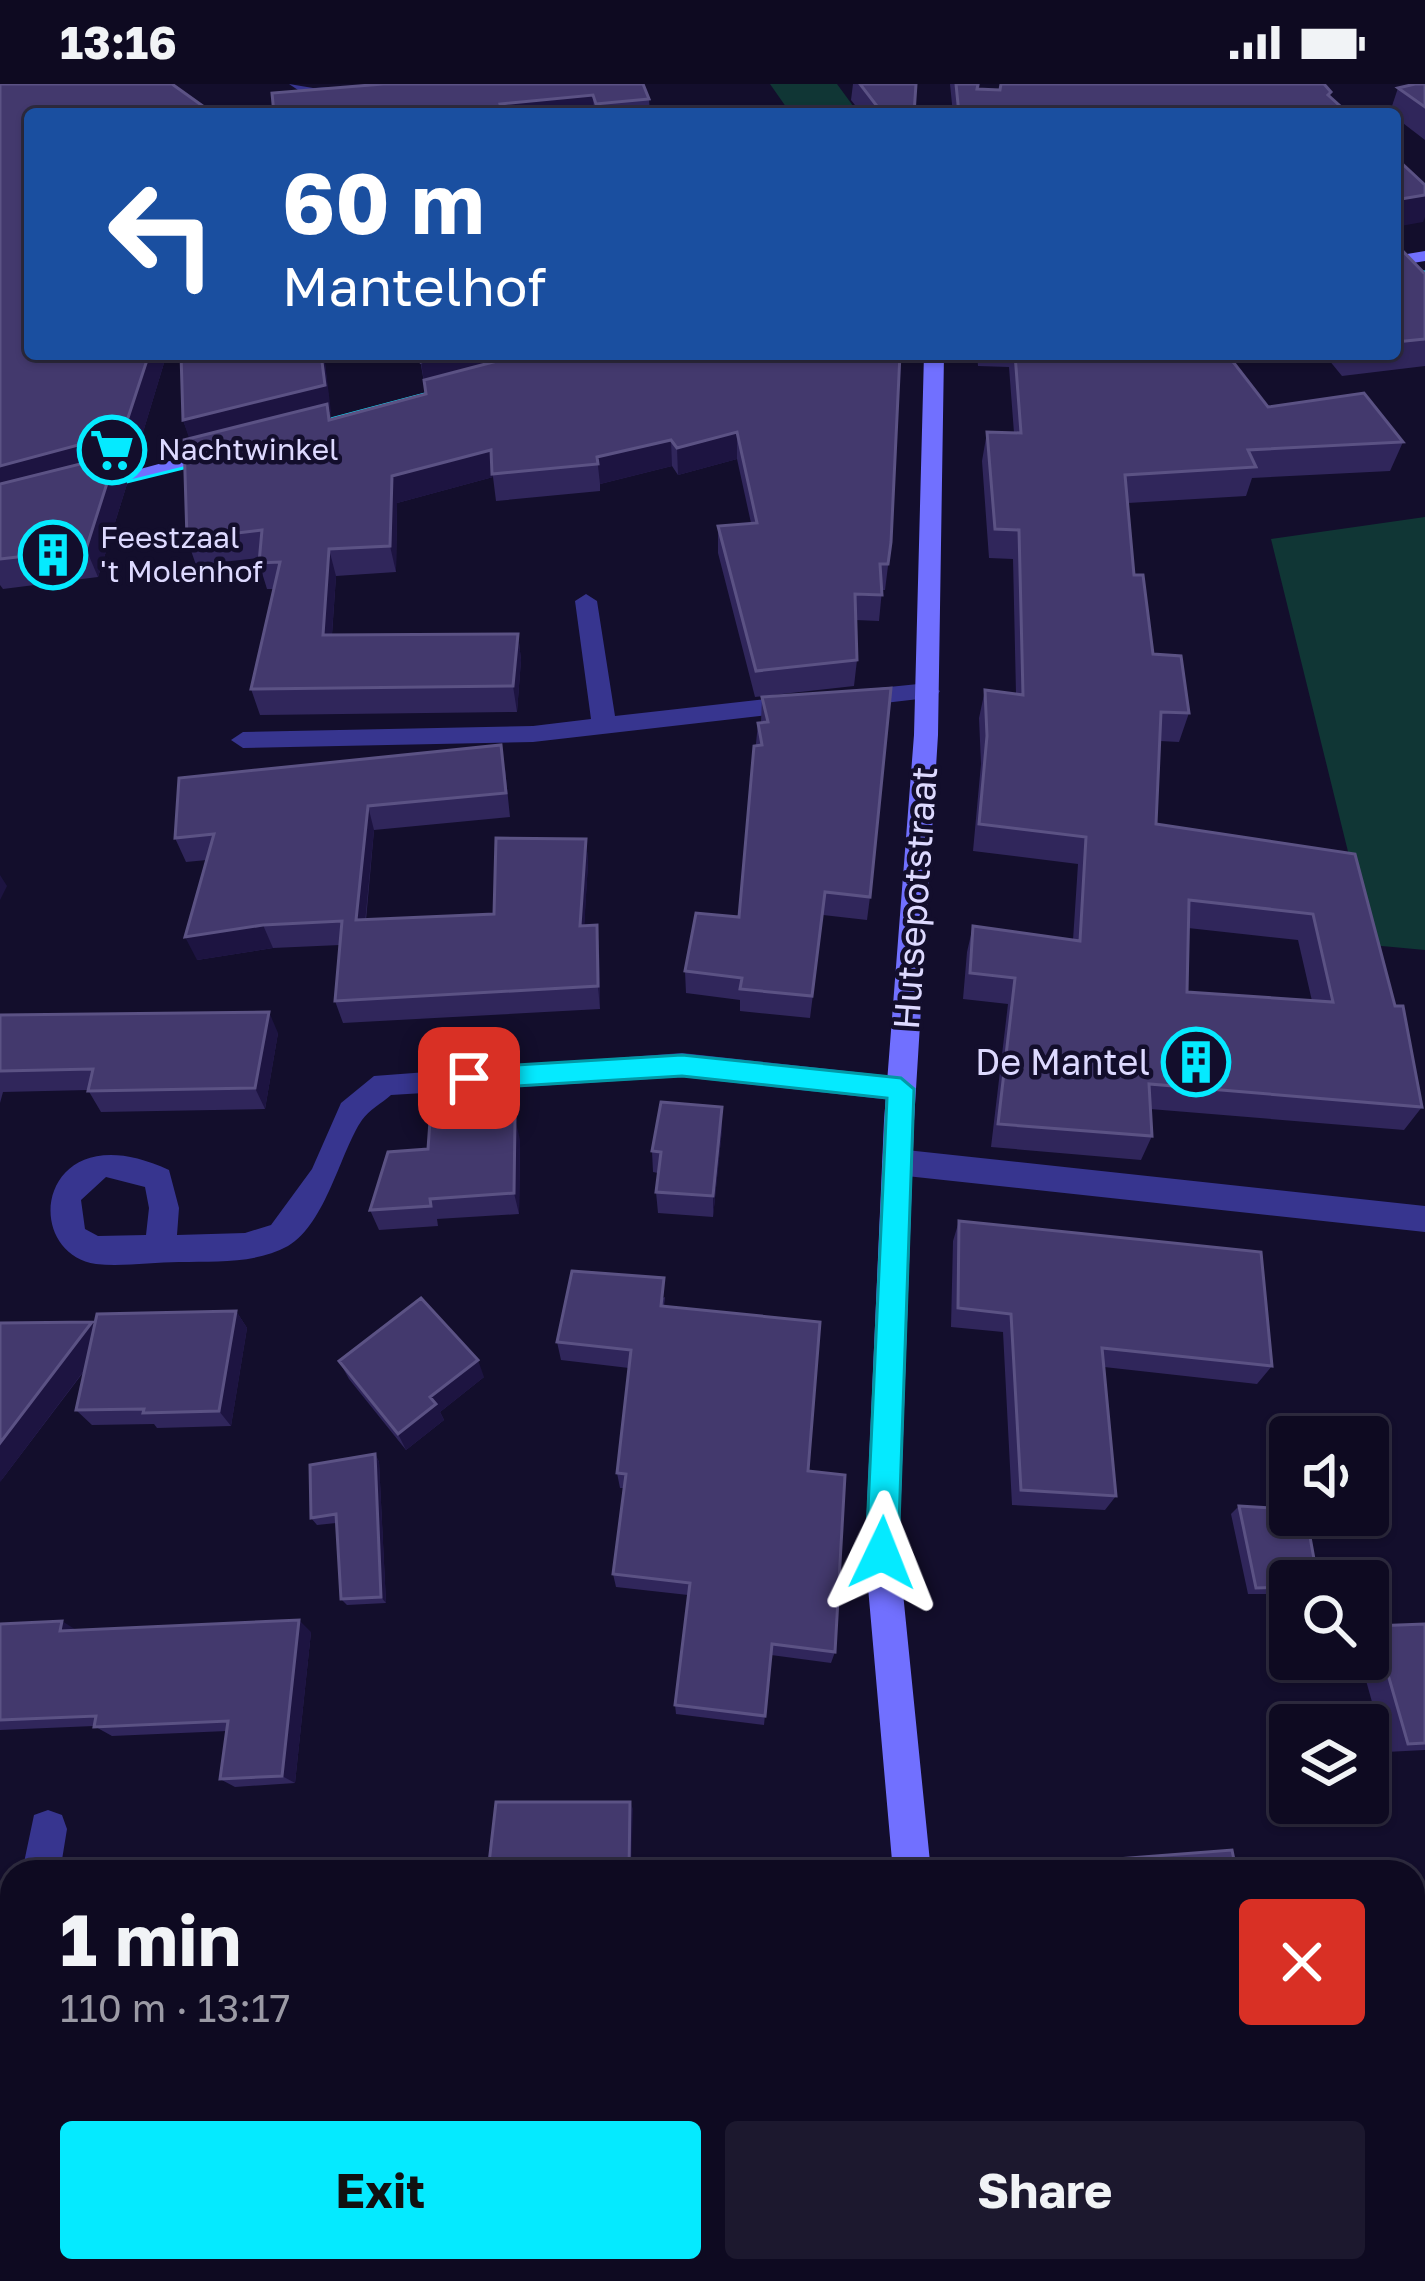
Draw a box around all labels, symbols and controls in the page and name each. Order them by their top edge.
text: 13:16 [60,15,177,69]
text: 60 m [282,152,484,252]
icon: left [84,156,240,312]
text: Mantelhof [282,253,547,318]
supermarket icon: Nachtwinkel [77,415,147,485]
place label: Nachtwinkel [158,431,339,467]
place label: Feestzaal 't Molenhof [100,519,263,589]
building icon: Feestzaal 't Molenhof [18,520,88,590]
street label: Hutsepotstraat [884,765,945,1031]
pin [418,1027,520,1129]
building icon: De Mantel [1161,1027,1231,1097]
place label: De Mantel [975,1040,1150,1083]
icon: arrive [436,1045,502,1111]
map controls [1269,1416,1389,1824]
button: sound [1269,1416,1389,1536]
position arrow [819,1490,945,1616]
button: search [1269,1560,1389,1680]
button: layers [1269,1704,1389,1824]
text: 1 min [60,1895,241,1982]
button: close [1239,1899,1365,2025]
text: 110 m · 13:17 [60,1984,291,2031]
button: Exit [60,2121,701,2259]
button: Share [725,2121,1365,2259]

